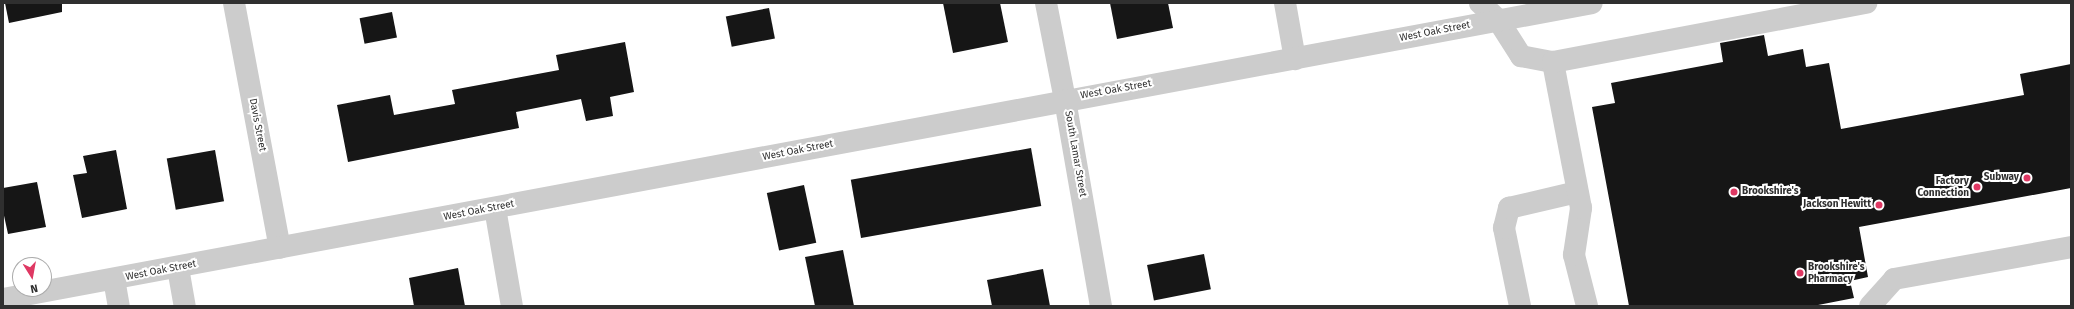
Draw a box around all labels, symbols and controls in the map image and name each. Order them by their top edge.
street label: West Oak Street [1399,19,1471,45]
street label: West Oak Street [1080,78,1152,102]
street label: Davis Street [246,97,268,153]
street label: South Lamar Street [1062,110,1088,198]
street label: West Oak Street [762,138,834,164]
place label: Subway [1984,172,2019,184]
marker: Subway [2022,173,2032,183]
place label: Factory Connection [1917,175,1969,198]
marker: Factory Connection [1972,182,1982,192]
place label: Brookshire's [1742,186,1799,198]
marker: Brookshire's [1729,187,1739,197]
street label: West Oak Street [443,198,515,224]
place label: Jackson Hewitt [1803,199,1871,211]
marker: Jackson Hewitt [1874,200,1884,210]
north arrow [12,257,52,297]
street label: West Oak Street [125,258,197,284]
place label: Brookshire's Pharmacy [1808,261,1865,284]
marker: Brookshire's Pharmacy [1795,268,1805,278]
text: N [29,281,39,295]

